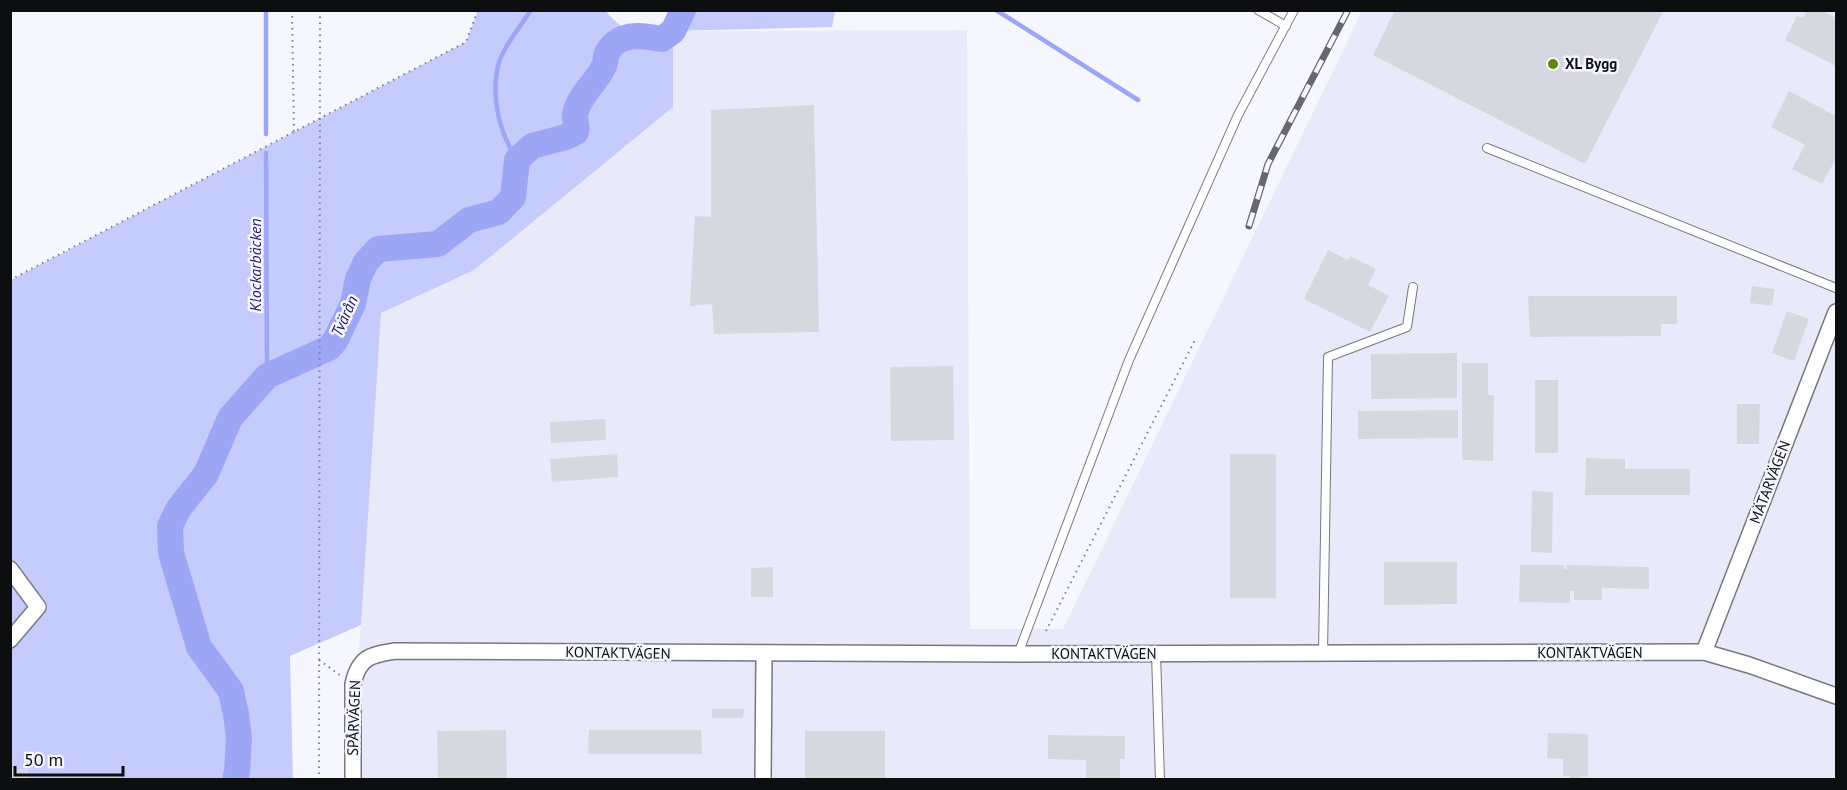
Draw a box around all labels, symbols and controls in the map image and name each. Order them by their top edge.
place label: XL Bygg [1565,54,1617,73]
marker: XL Bygg [1546,57,1560,71]
water label: Klockarbäcken [245,218,265,312]
water label: Tvärån [326,292,362,340]
street label: MÄTARVÄGEN [1745,438,1794,526]
street label: KONTAKTVÄGEN [565,642,671,663]
street label: KONTAKTVÄGEN [1537,643,1643,662]
street label: KONTAKTVÄGEN [1051,644,1157,663]
street label: SPÅRVÄGEN [343,680,364,756]
scale bar [15,739,123,777]
text: 50 m [24,748,63,771]

